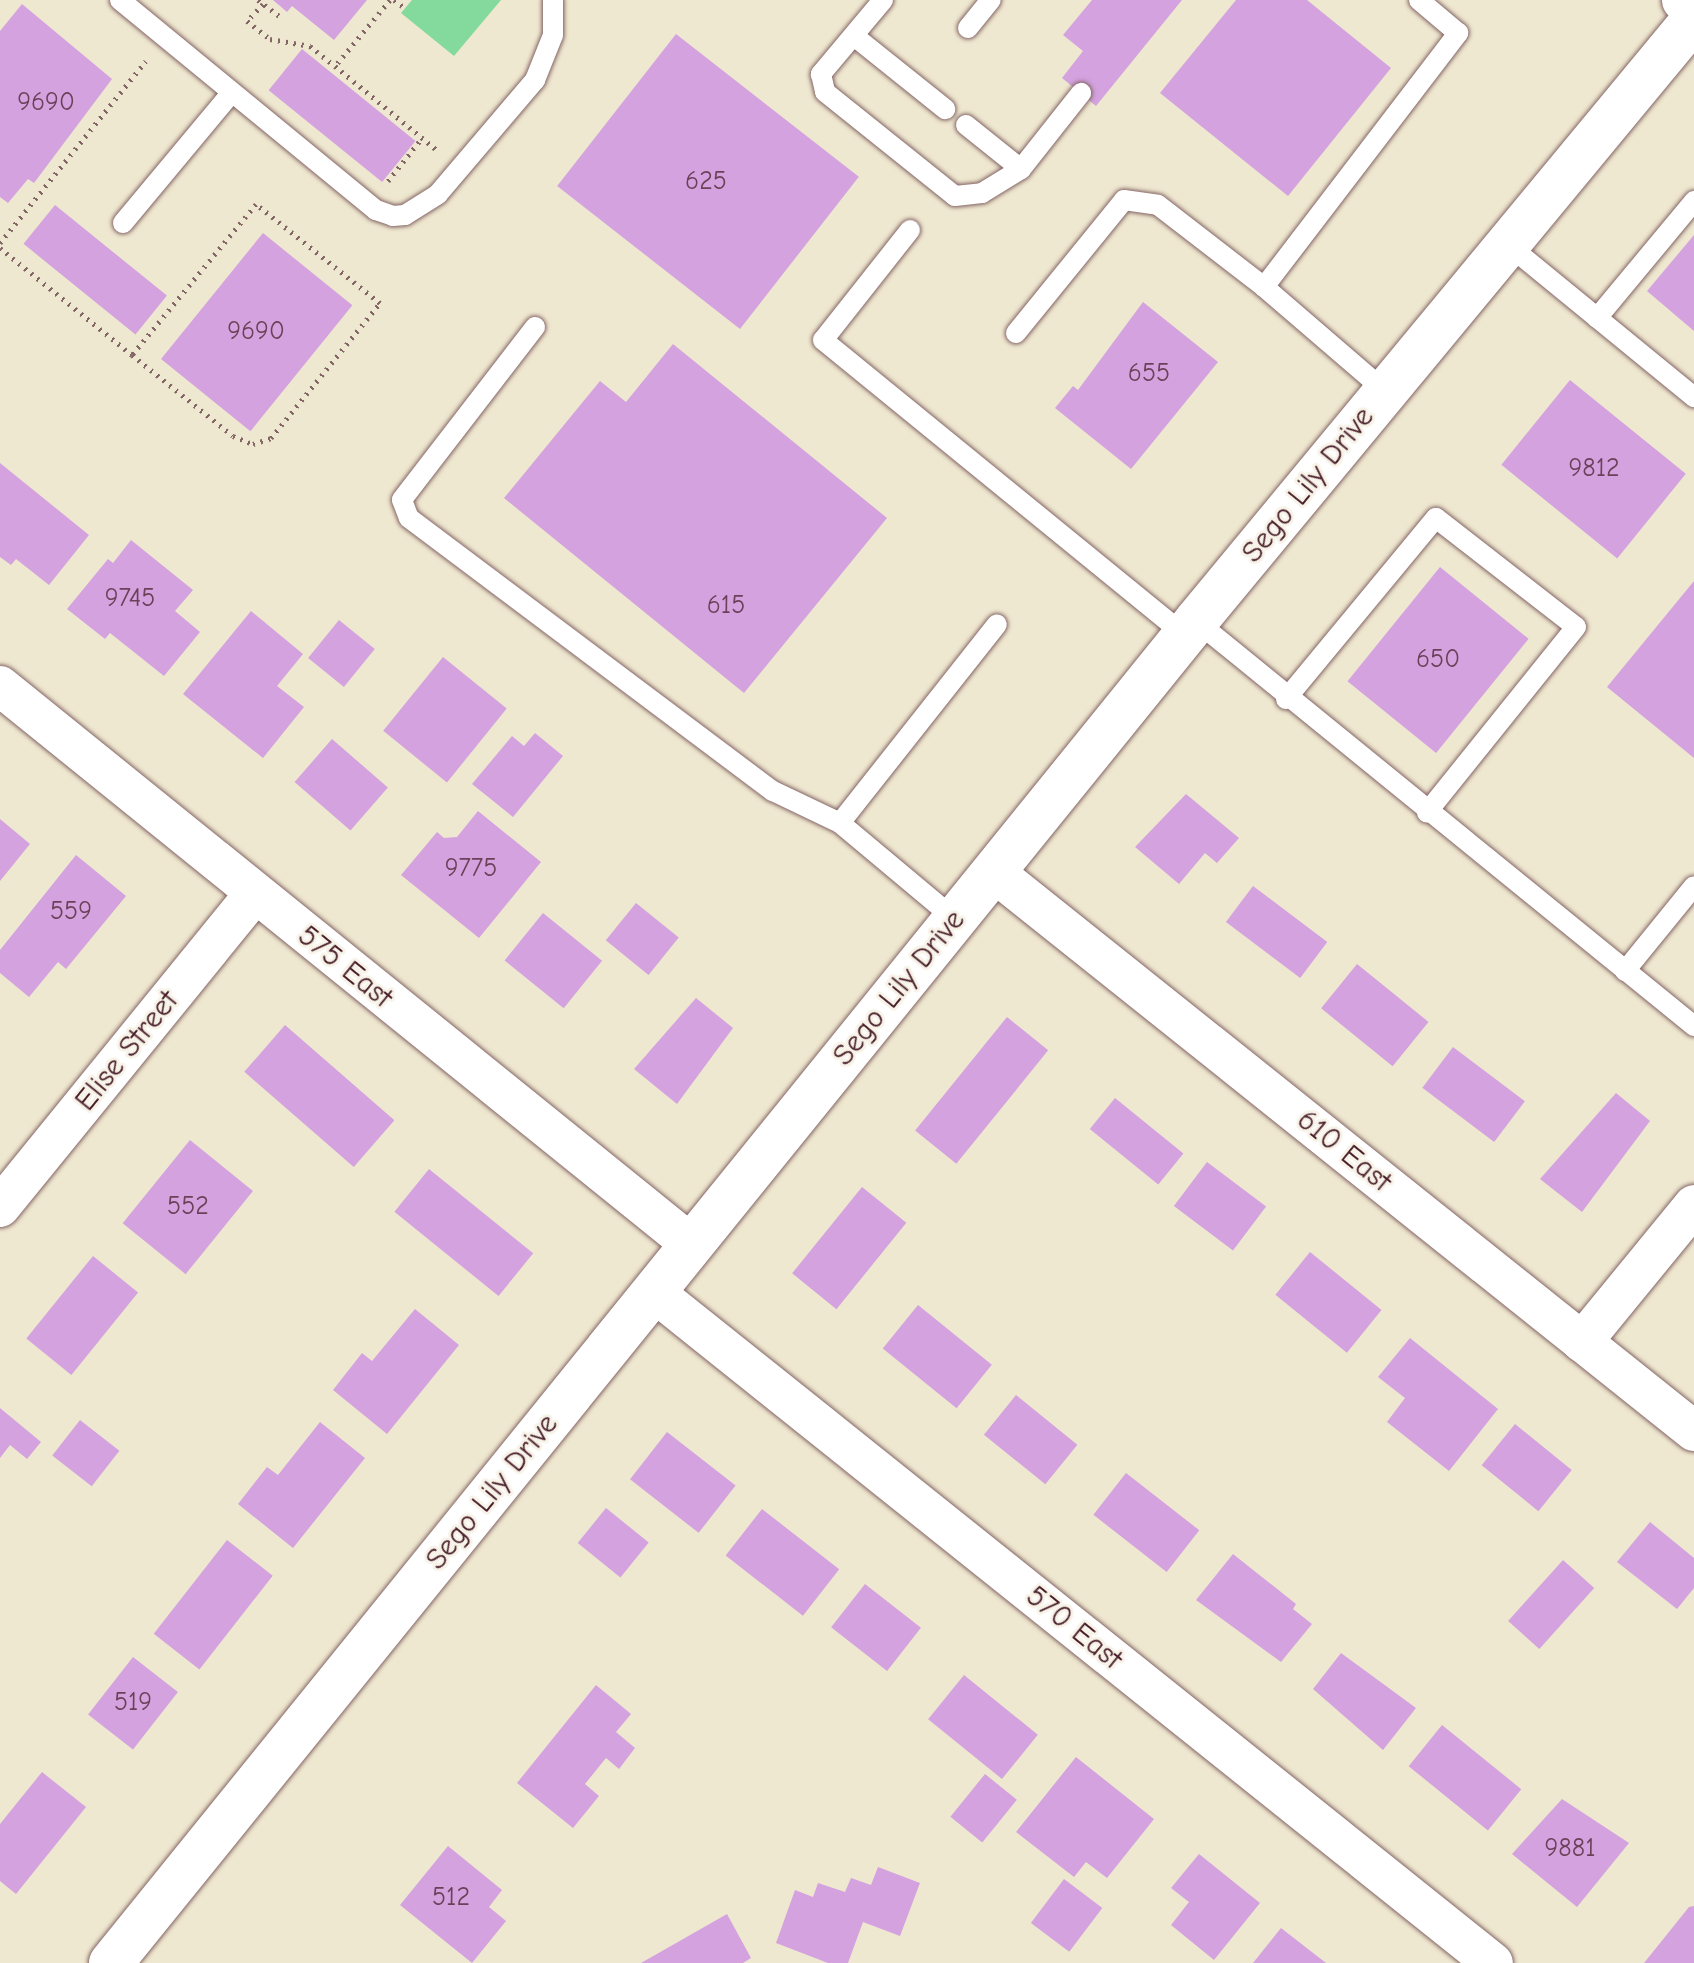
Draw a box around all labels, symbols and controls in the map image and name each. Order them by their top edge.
house number: 9690 [17,87,75,119]
house number: 625 [685,166,727,198]
house number: 9690 [227,316,285,348]
house number: 655 [1128,358,1170,390]
street label: Sego Lily Drive [1234,400,1382,570]
house number: 9812 [1568,453,1620,485]
house number: 9745 [105,583,155,615]
house number: 615 [707,590,745,622]
house number: 650 [1416,644,1460,676]
house number: 9775 [445,853,497,885]
house number: 559 [50,896,92,928]
street label: Sego Lily Drive [825,903,973,1073]
street label: 575 East [290,918,400,1016]
street label: Elise Street [68,984,186,1118]
street label: 610 East [1290,1102,1398,1200]
house number: 552 [167,1191,209,1223]
street label: Sego Lily Drive [418,1407,566,1577]
street label: 570 East [1019,1578,1129,1678]
house number: 519 [114,1687,152,1719]
house number: 9881 [1545,1833,1595,1865]
house number: 512 [432,1882,470,1914]

